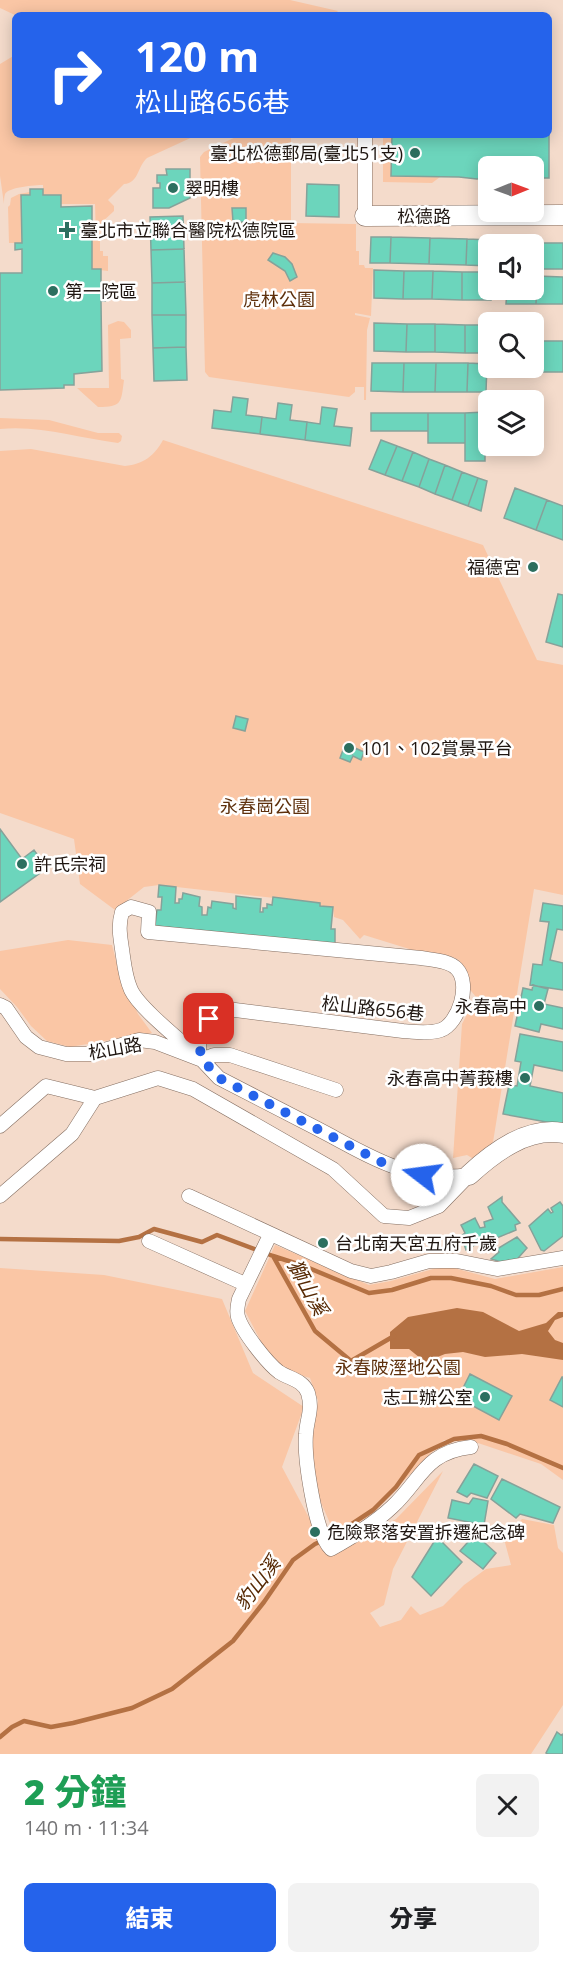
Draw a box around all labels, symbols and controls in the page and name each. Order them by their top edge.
text: 120 m [135,27,259,84]
icon: right [36,36,114,114]
text: 松山路656巷 [135,83,289,120]
place label: 臺北松德郵局(臺北51支) [210,141,403,165]
marker: 臺北松德郵局(臺北51支) [408,146,422,160]
north arrow [478,156,544,222]
map controls [478,156,544,456]
place label: 翠明樓 [185,176,239,200]
marker: 翠明樓 [166,181,180,195]
street label: 松德路 [397,204,451,228]
place label: 臺北市立聯合醫院松德院區 [80,218,296,242]
marker: 臺北市立聯合醫院松德院區 [58,221,76,239]
button: sound [478,234,544,300]
place label: 第一院區 [65,279,137,303]
marker: 第一院區 [46,284,60,298]
park label: 虎林公園 [243,287,315,311]
button: search [478,312,544,378]
button: layers [478,390,544,456]
place label: 福德宮 [467,555,521,579]
marker: 福德宮 [526,560,540,574]
place label: 101、102賞景平台 [361,736,513,760]
marker: 101、102賞景平台 [342,741,356,755]
park label: 永春崗公園 [220,794,310,818]
place label: 許氏宗祠 [34,852,106,876]
marker: 許氏宗祠 [15,857,29,871]
street label: 松山路656巷 [321,991,425,1025]
pin [183,993,234,1044]
place label: 永春高中 [455,994,527,1018]
marker: 永春高中 [532,999,546,1013]
icon: arrive [192,1002,225,1035]
street label: 松山路 [86,1031,144,1065]
place label: 永春高中菁莪樓 [387,1066,513,1090]
marker: 永春高中菁莪樓 [518,1071,532,1085]
position arrow [390,1143,454,1207]
place label: 台北南天宮五府千歲 [335,1231,497,1255]
marker: 台北南天宮五府千歲 [316,1236,330,1250]
water label: 獅山溪 [282,1254,336,1322]
park label: 永春陂溼地公園 [335,1355,461,1379]
place label: 志工辦公室 [383,1385,473,1409]
marker: 志工辦公室 [478,1390,492,1404]
place label: 危險聚落安置拆遷紀念碑 [327,1520,525,1544]
marker: 危險聚落安置拆遷紀念碑 [308,1525,322,1539]
water label: 豹山溪 [228,1549,288,1615]
text: 2 分鐘 [24,1767,126,1816]
button: close [476,1774,539,1837]
text: 140 m · 11:34 [24,1814,149,1841]
button: 結束 [24,1883,276,1952]
button: 分享 [288,1883,539,1952]

